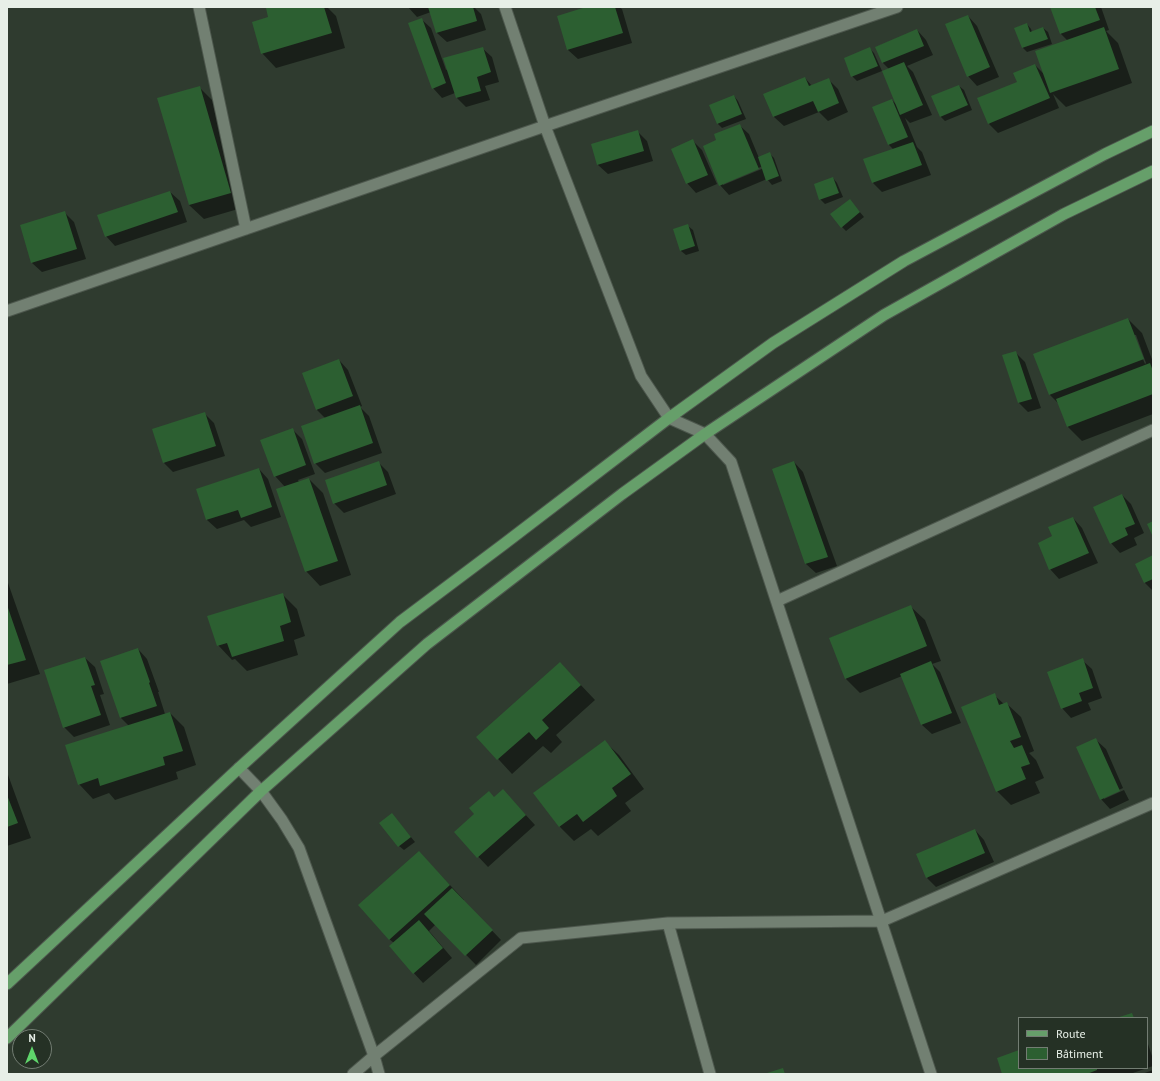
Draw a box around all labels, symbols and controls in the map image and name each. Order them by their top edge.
legend [1018,1017,1148,1069]
text: Route [1056,1026,1086,1041]
north arrow [12,1029,52,1069]
text: N [28,1031,36,1045]
text: Bâtiment [1056,1046,1103,1061]

